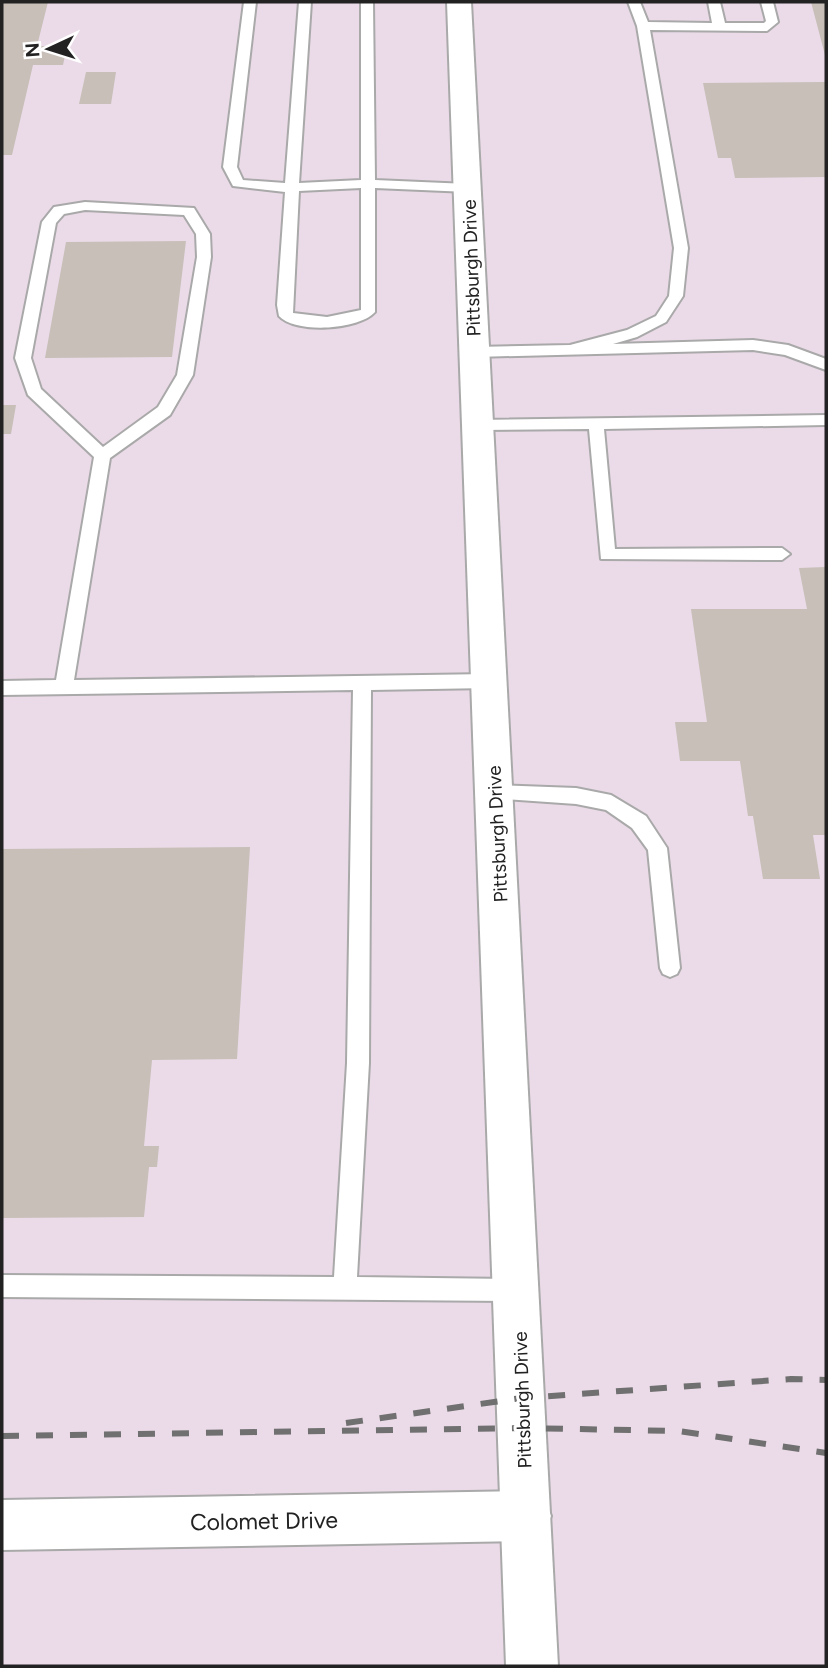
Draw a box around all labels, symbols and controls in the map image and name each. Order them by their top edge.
north arrow [14,14,84,84]
text: N [21,42,45,58]
street label: Pittsburgh Drive [458,199,485,337]
street label: Pittsburgh Drive [482,765,513,903]
street label: Pittsburgh Drive [509,1331,536,1469]
street label: Colomet Drive [190,1506,338,1536]

